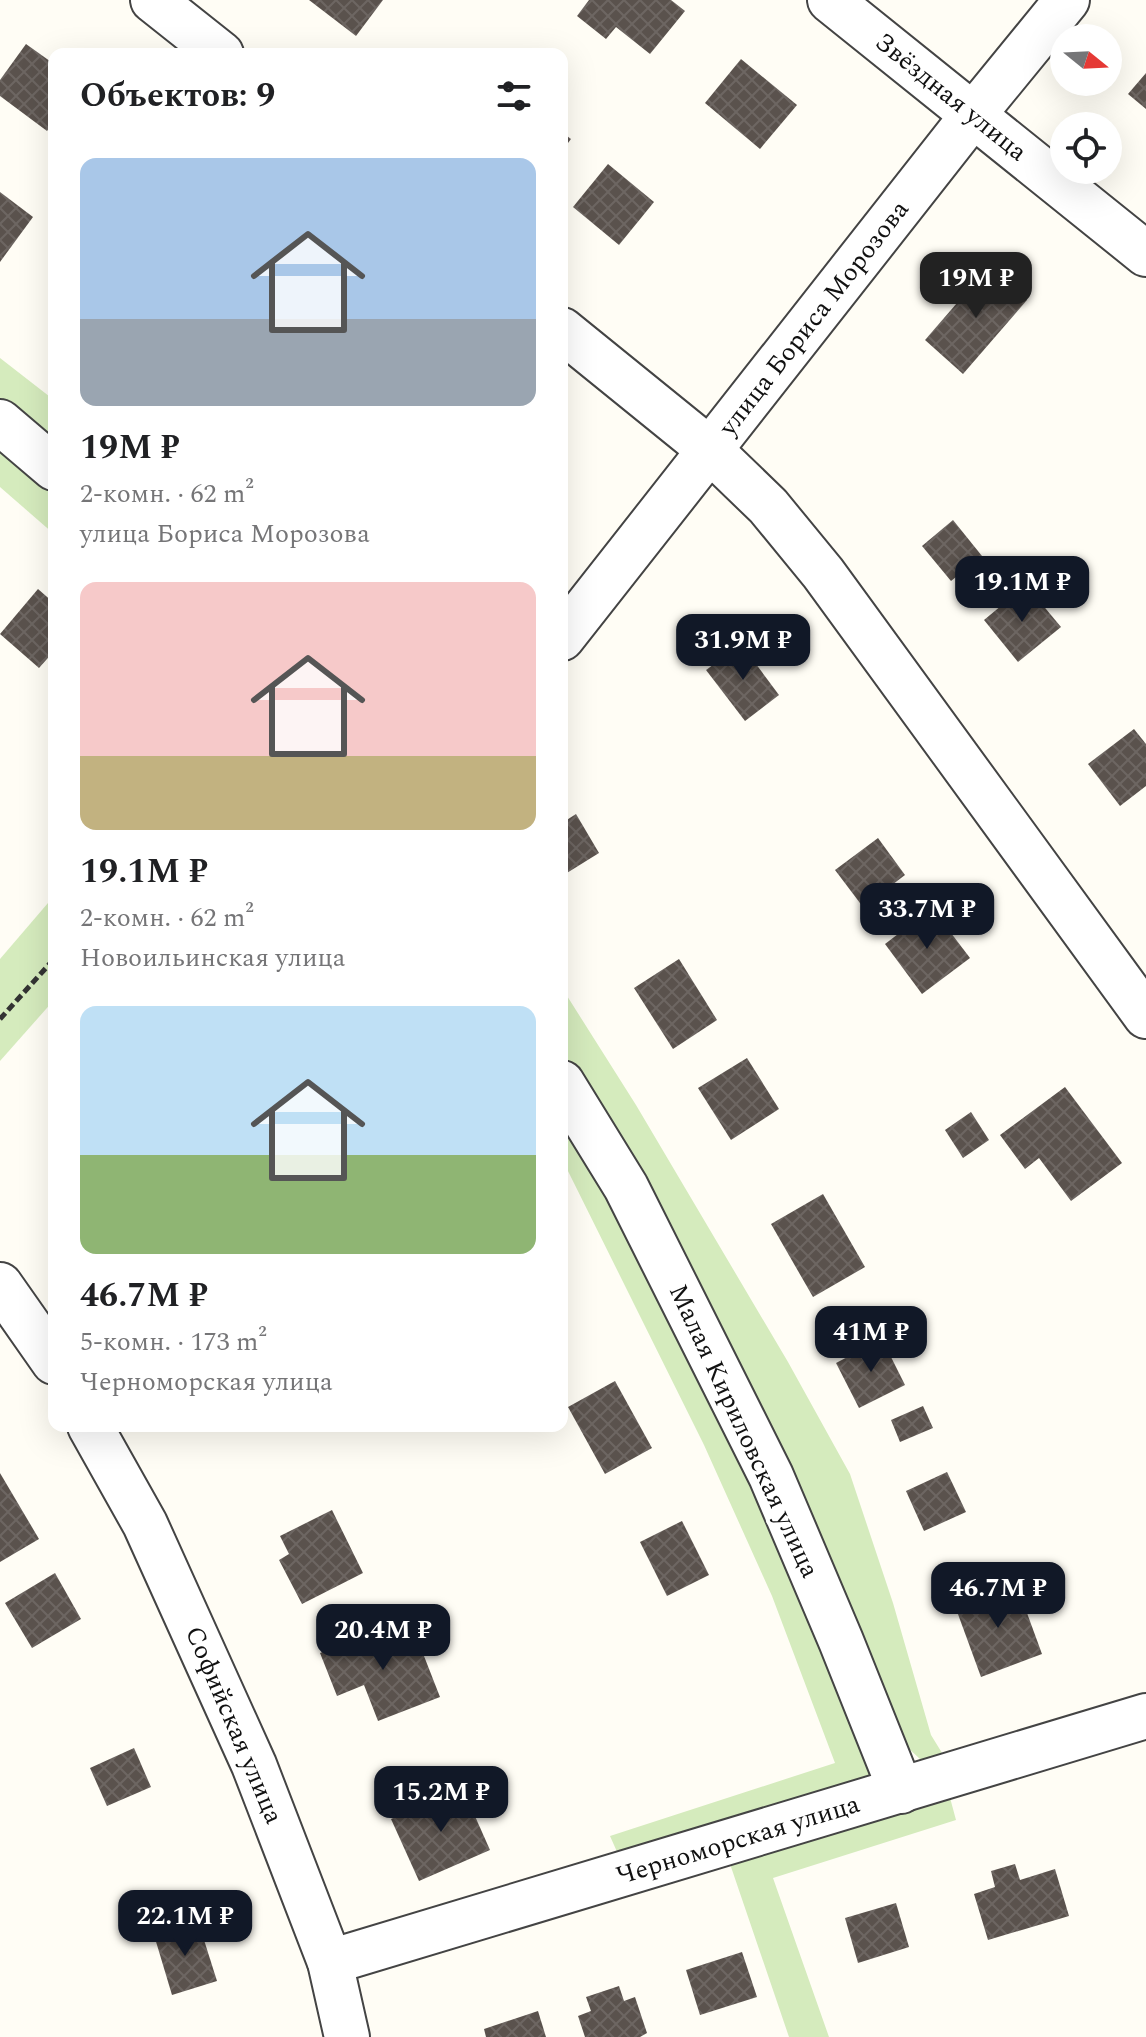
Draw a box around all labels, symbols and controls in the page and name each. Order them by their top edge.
street label: Звёздная улица [866,23,1036,171]
north arrow [1050,24,1122,96]
map controls [1050,24,1122,184]
text: Объектов: 9 [80,70,275,122]
icon: filters [492,74,536,118]
button: locate [1050,112,1122,184]
street label: улица Бориса Морозова [708,191,919,445]
icon: home [236,210,380,354]
pin: 19M ₽ [920,252,1032,320]
text: 19M ₽ [938,258,1014,298]
text: 19M ₽ [80,422,180,474]
text: 2-комн. · 62 m² [80,474,254,514]
text: улица Бориса Морозова [80,514,370,554]
pin: 19.1M ₽ [948,556,1096,624]
text: 19.1M ₽ [973,562,1071,602]
pin: 31.9M ₽ [669,614,817,682]
text: 31.9M ₽ [694,620,792,660]
icon: home [236,634,380,778]
text: 19.1M ₽ [80,846,208,898]
pin: 33.7M ₽ [853,883,1001,951]
text: 33.7M ₽ [878,889,976,929]
text: 2-комн. · 62 m² [80,898,254,938]
text: Новоильинская улица [80,938,346,978]
icon: home [236,1058,380,1202]
text: 46.7M ₽ [80,1270,208,1322]
street label: Малая Кириловская улица [658,1277,830,1585]
pin: 41M ₽ [815,1306,927,1374]
text: 41M ₽ [833,1312,909,1352]
text: 5-комн. · 173 m² [80,1322,267,1362]
text: Черноморская улица [80,1362,333,1402]
pin: 46.7M ₽ [924,1562,1072,1630]
text: 46.7M ₽ [949,1568,1047,1608]
pin: 20.4M ₽ [309,1604,457,1672]
text: 20.4M ₽ [334,1610,432,1650]
street label: Софийская улица [174,1620,294,1830]
pin: 15.2M ₽ [367,1766,515,1834]
text: 15.2M ₽ [392,1772,490,1812]
street label: Черноморская улица [611,1784,865,1896]
pin: 22.1M ₽ [111,1890,259,1958]
text: 22.1M ₽ [136,1896,234,1936]

